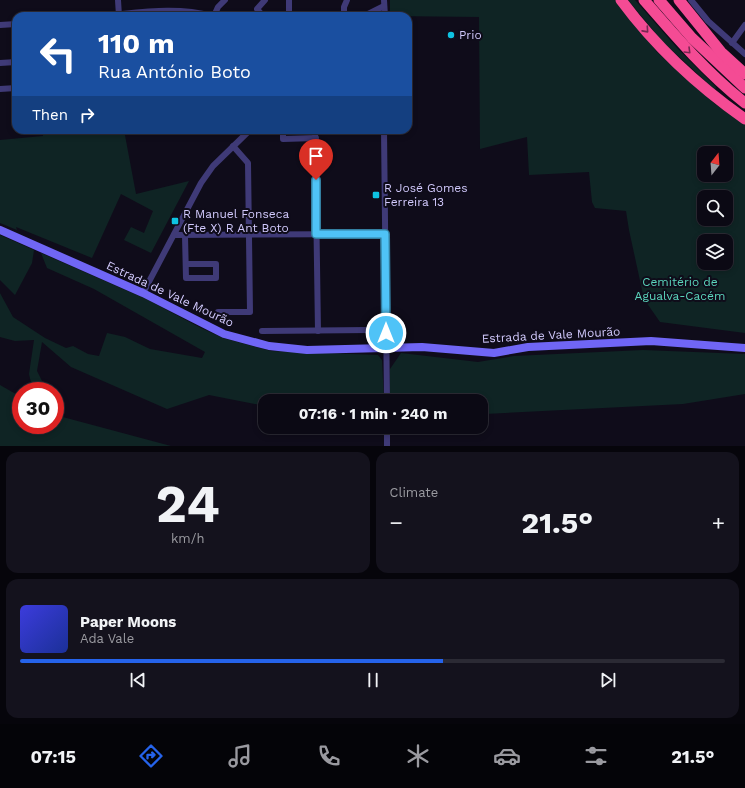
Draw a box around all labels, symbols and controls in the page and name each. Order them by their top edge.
one-way arrow [641,25,648,33]
text: 110 m [98,27,175,60]
icon: left [32,28,84,80]
place label: Prio [459,28,482,42]
marker: Prio [446,30,456,40]
one-way arrow [683,46,691,54]
text: Rua António Boto [98,61,251,82]
icon: right [76,104,98,126]
text: Then [32,106,68,124]
pin [299,139,333,180]
icon: arrive [305,145,327,167]
north arrow [697,146,733,182]
map controls [697,146,733,270]
place label: R José Gomes Ferreira 13 [384,181,468,209]
marker: R José Gomes Ferreira 13 [371,190,381,200]
button: search [697,190,733,226]
place label: R Manuel Fonseca (Fte X) R Ant Boto [183,207,289,235]
marker: R Manuel Fonseca (Fte X) R Ant Boto [170,216,180,226]
button: layers [697,234,733,270]
street label: Estrada de Vale Mourão [104,258,236,330]
park label: Cemitério de Agualva-Cacém [635,275,725,303]
position arrow [365,312,407,354]
street label: Estrada de Vale Mourão [481,324,621,346]
speed limit sign: 30 [12,382,64,434]
text: 07:16 · 1 min · 240 m [299,405,447,423]
text: 24 [156,474,220,535]
text: Climate [390,485,438,500]
text: 21.5° [521,505,593,540]
text: − [390,510,403,535]
text: + [712,510,725,535]
text: km/h [171,531,205,546]
text: Paper Moons [80,613,176,631]
text: Ada Vale [80,631,134,646]
icon: previous [127,669,149,691]
icon: pause [362,669,384,691]
icon: next [597,669,619,691]
icon: directions [137,742,165,770]
icon: music [226,742,254,770]
icon: phone [315,742,343,770]
icon: climate [404,742,432,770]
icon: car [493,742,521,770]
icon: filters [582,742,610,770]
text: 07:15 [31,746,76,767]
text: 21.5° [671,746,714,767]

